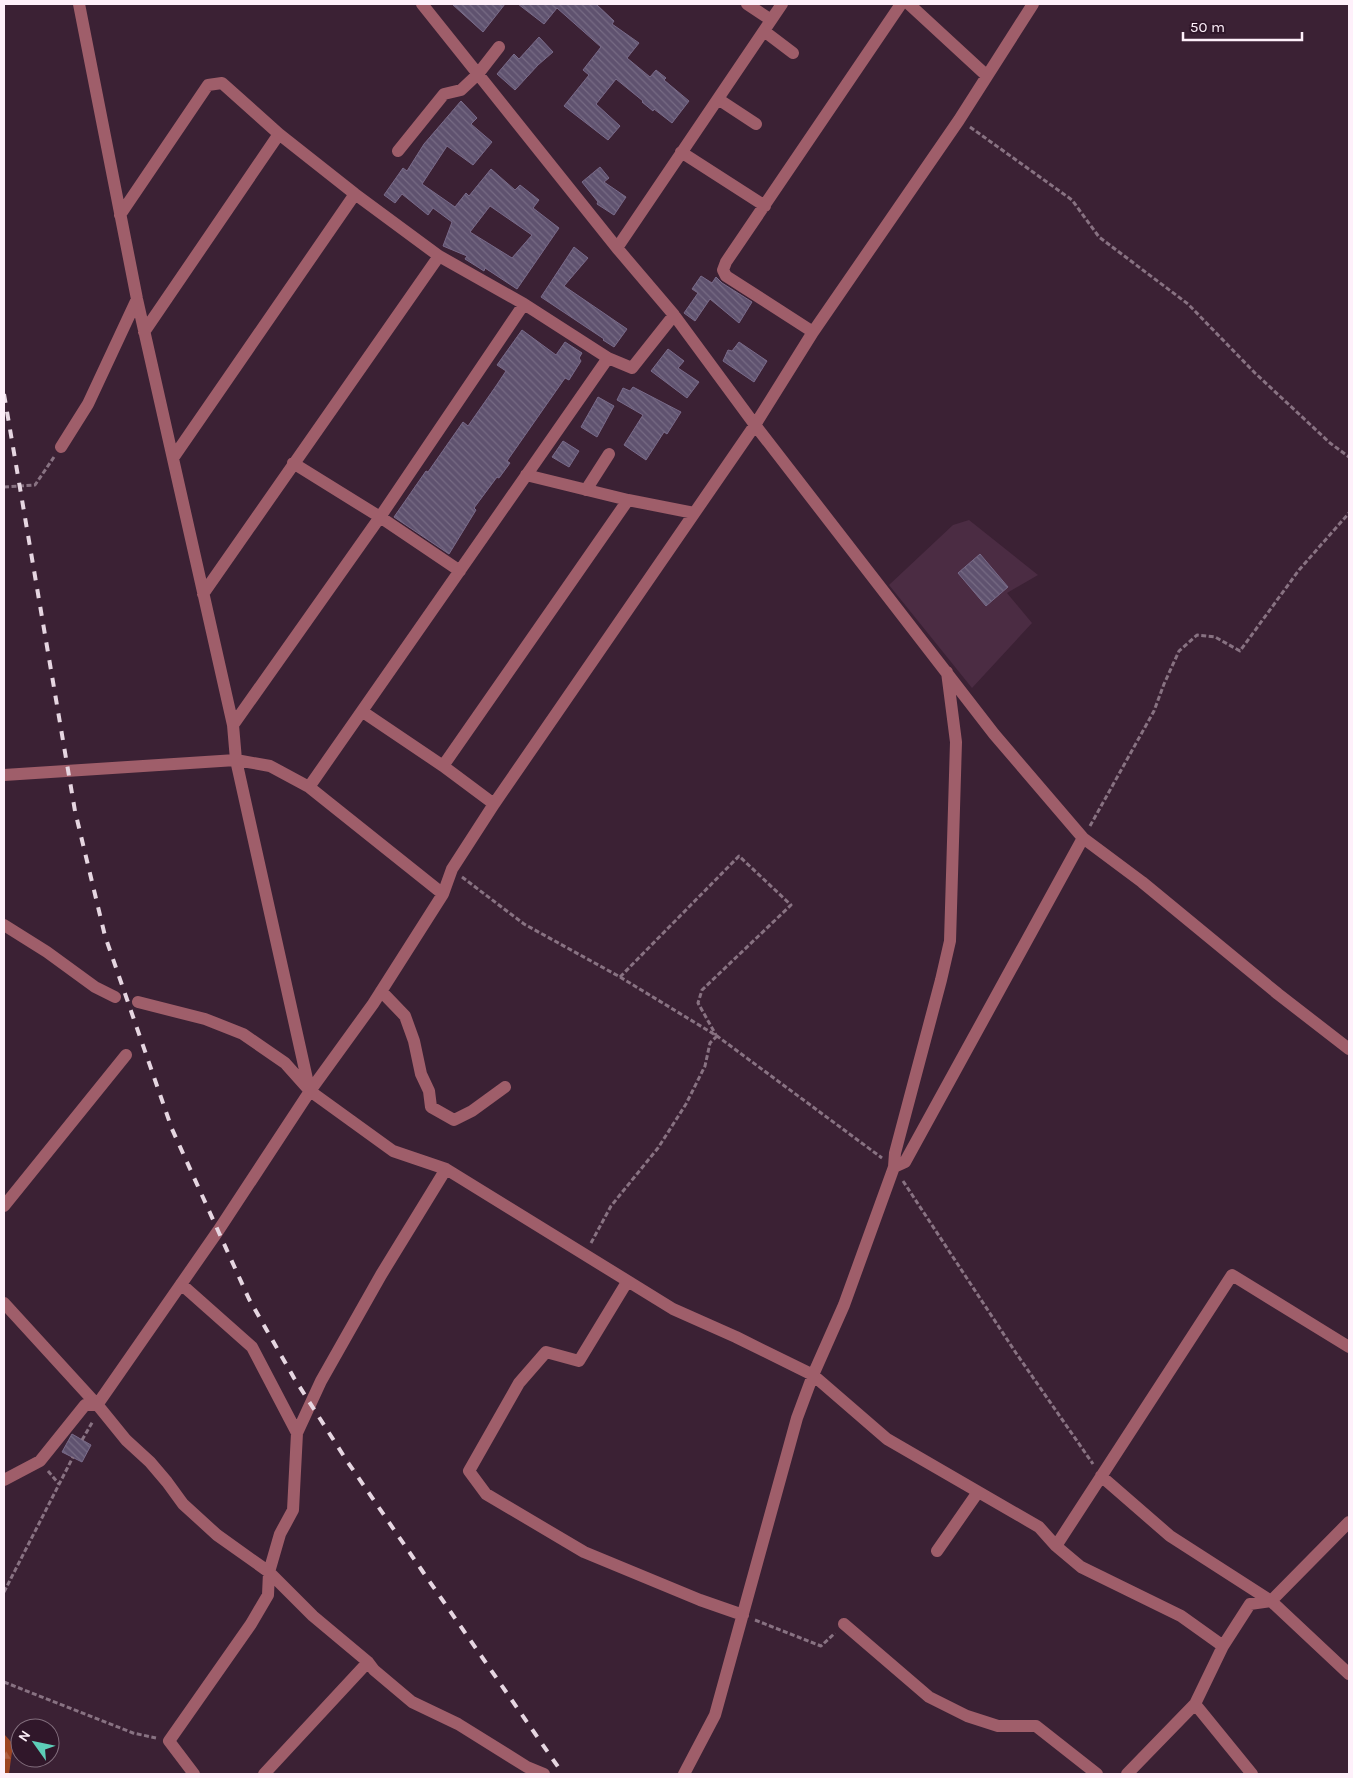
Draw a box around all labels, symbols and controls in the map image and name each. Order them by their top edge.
scale bar [1183,10,1302,42]
text: 50 m [1190,18,1225,36]
north arrow [10,1718,60,1768]
text: N [15,1727,34,1745]

